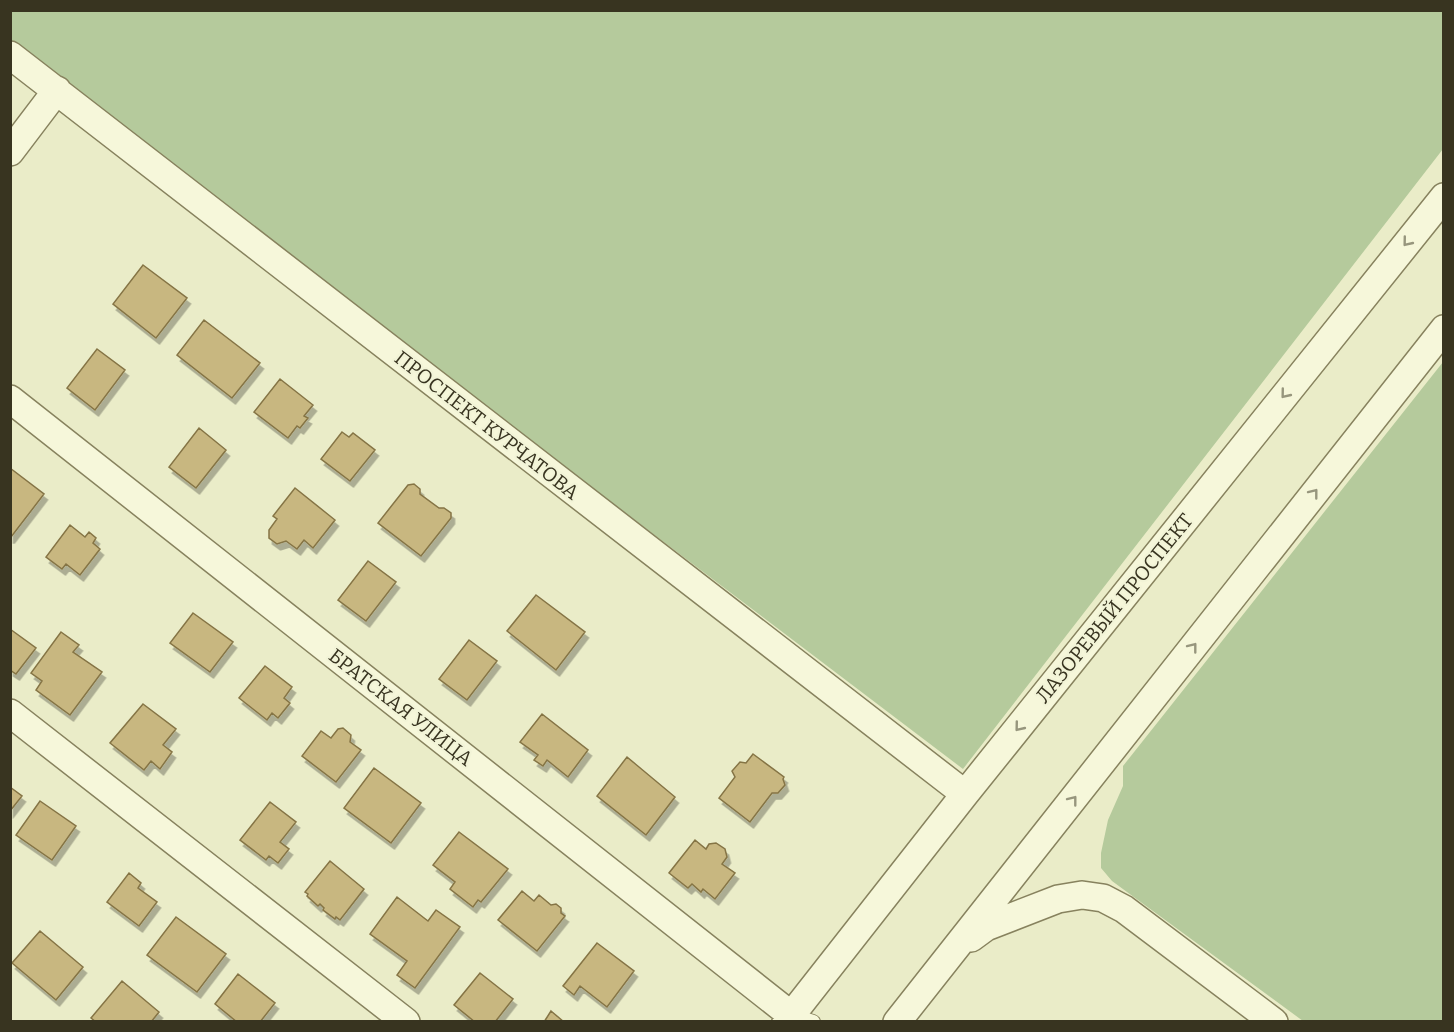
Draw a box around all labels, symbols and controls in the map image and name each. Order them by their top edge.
one-way arrow [1403,235,1414,246]
street label: ПРОСПЕКТ КУРЧАТОВА [390,346,585,505]
one-way arrow [1281,388,1292,399]
one-way arrow [1306,489,1317,500]
street label: ЛАЗОРЕВЫЙ ПРОСПЕКТ [1030,508,1198,707]
one-way arrow [1186,642,1197,653]
street label: БРАТСКАЯ УЛИЦА [324,643,478,771]
one-way arrow [1015,720,1026,731]
one-way arrow [1065,796,1076,807]

